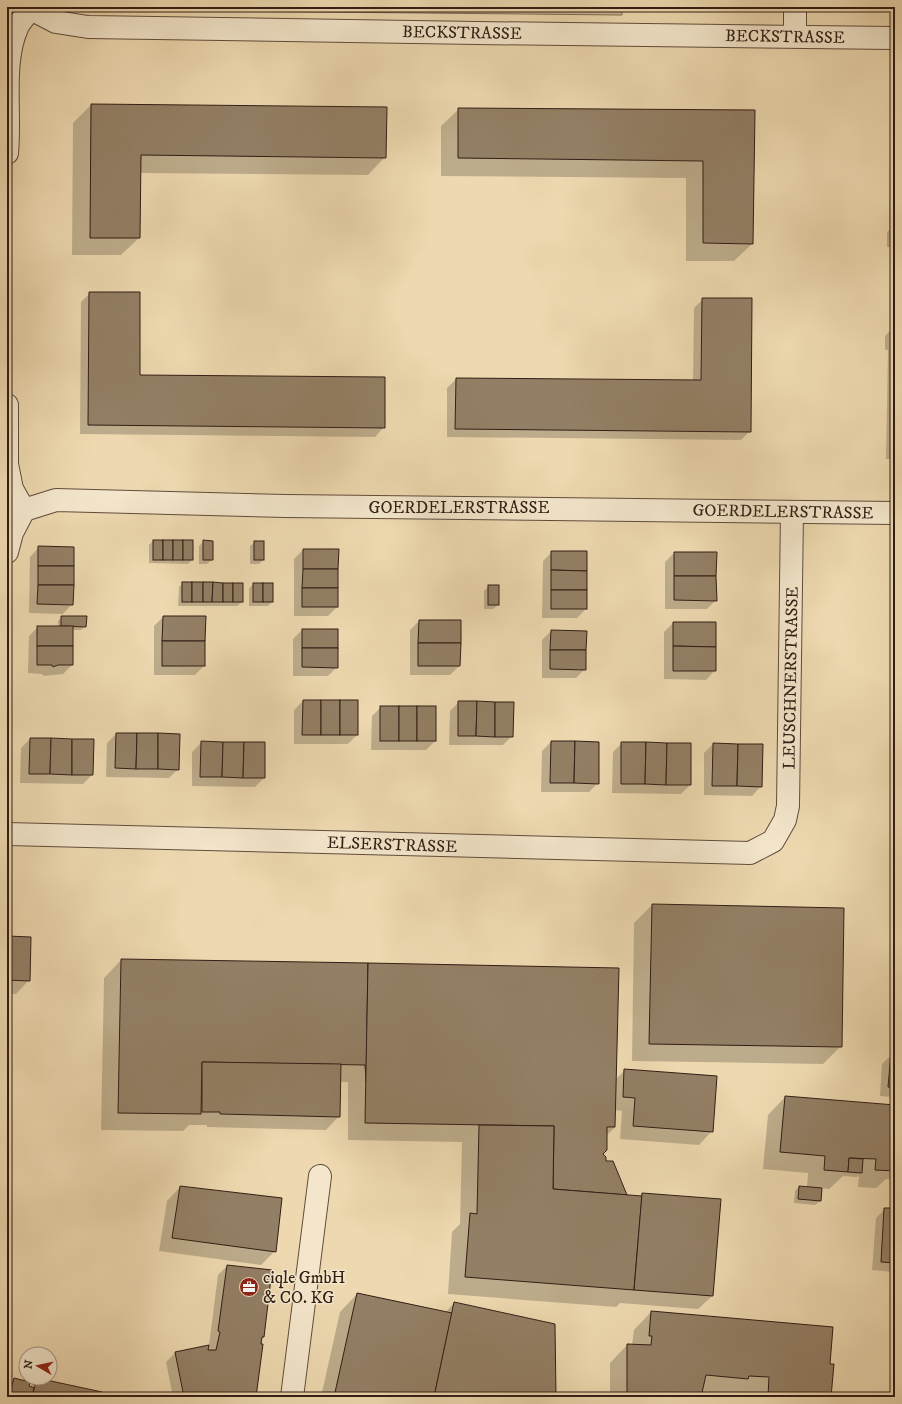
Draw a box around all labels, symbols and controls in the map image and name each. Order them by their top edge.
street label: BECKSTRASSE [402,21,522,45]
street label: BECKSTRASSE [725,25,845,49]
street label: GOERDELERSTRASSE [369,497,549,519]
street label: GOERDELERSTRASSE [692,499,874,525]
street label: LEUSCHNERSTRASSE [778,586,804,770]
street label: ELSERSTRASSE [326,832,457,858]
place label: ciqle GmbH & CO. KG [263,1267,345,1309]
office icon: ciqle GmbH & CO. KG [238,1276,260,1298]
north arrow [18,1346,58,1386]
text: N [21,1359,37,1370]

